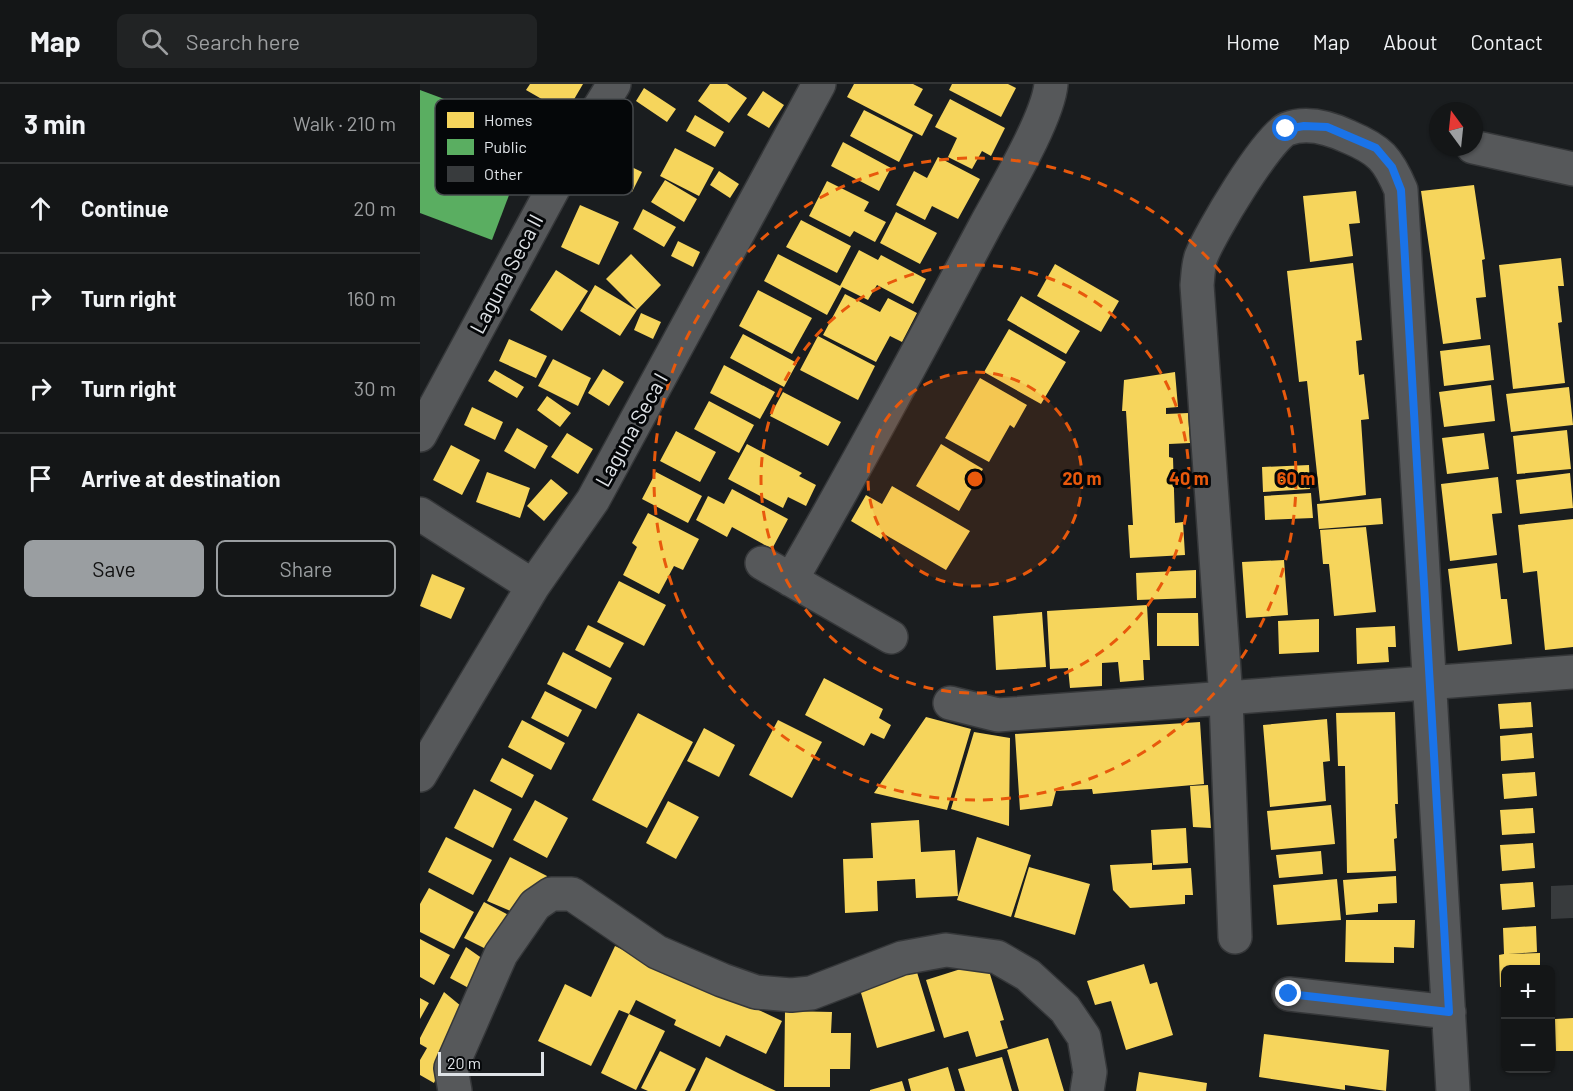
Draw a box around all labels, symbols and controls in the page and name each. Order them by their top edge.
search box [117,14,537,68]
text: Map [30,24,81,58]
icon: search [138,25,171,58]
text: Search here [186,28,300,54]
text: Home [1226,29,1280,54]
text: Map [1313,29,1350,54]
text: About [1383,29,1438,54]
text: Contact [1471,29,1543,54]
legend [435,99,633,195]
north arrow [1429,102,1483,156]
text: 3 min [24,108,86,139]
text: Homes [484,110,532,129]
text: Walk · 210 m [293,111,396,135]
route start [1272,115,1298,141]
text: Public [484,137,527,156]
text: Other [484,164,523,183]
icon: ahead [24,192,57,225]
text: Continue [81,195,169,221]
text: 20 m [353,196,396,220]
street label: Laguna Seca II [464,209,548,337]
icon: right [24,282,57,315]
text: Turn right [81,285,176,311]
text: 160 m [347,286,396,310]
street label: Laguna Seca I [589,368,672,491]
icon: right [24,372,57,405]
text: Turn right [81,375,176,401]
text: 30 m [354,376,396,400]
icon: arrive [24,462,57,495]
text: Arrive at destination [81,465,280,491]
text: 20 m [1063,467,1101,489]
text: 40 m [1169,467,1209,489]
text: 60 m [1277,467,1315,489]
centre of rings [965,469,985,489]
button: Save [24,540,204,597]
button: Share [216,540,396,597]
map controls [1501,965,1555,1073]
button: + [1501,965,1555,1019]
route end [1275,980,1301,1006]
button: − [1501,1019,1555,1073]
scale bar [438,1049,544,1076]
text: 20 m [447,1053,481,1072]

